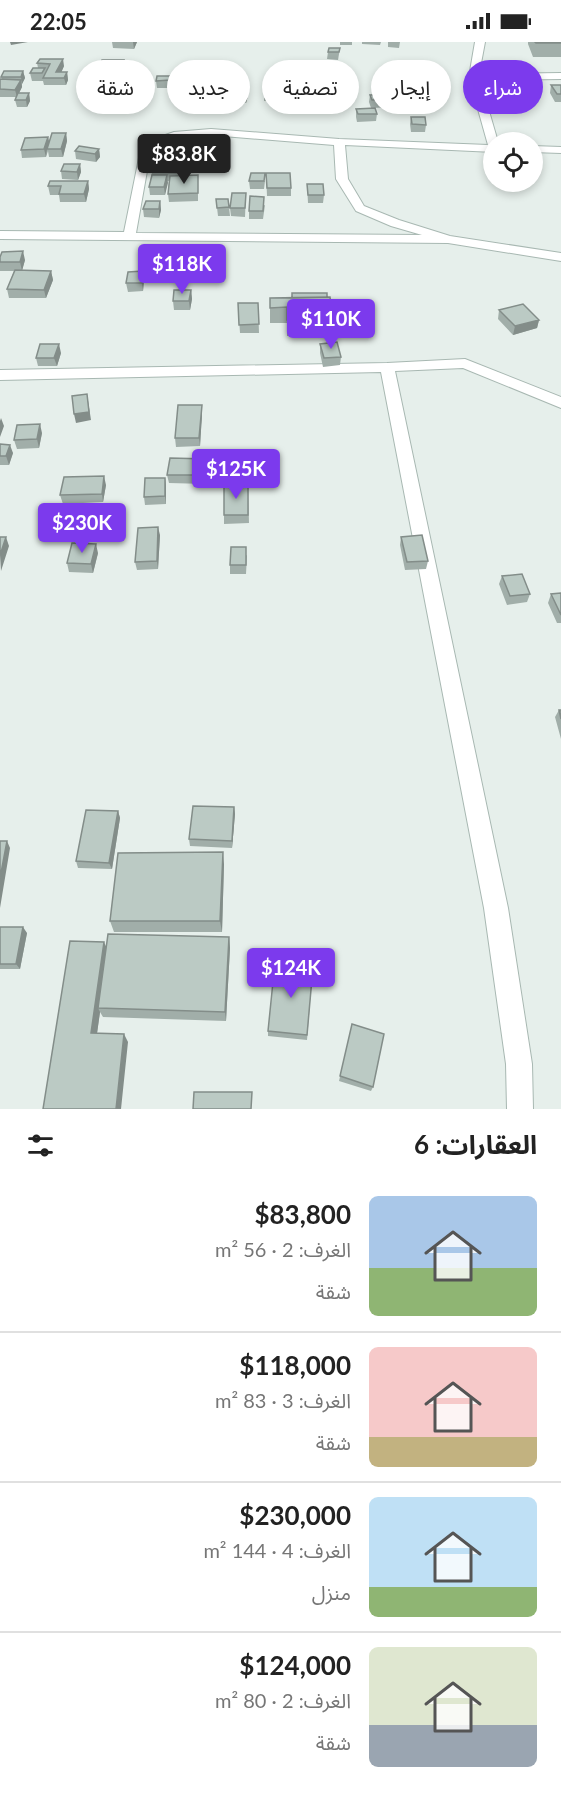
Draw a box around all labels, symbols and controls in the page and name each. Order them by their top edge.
text: 22:05 [30,8,87,35]
chip: شقة [76,60,155,114]
chip: جديد [167,60,250,114]
chip: تصفية [262,60,359,114]
chip: إيجار [371,60,451,114]
chip: شراء [463,60,543,114]
map controls [483,132,543,192]
button: locate [483,132,543,192]
pin: $83.8K [135,134,233,185]
text: $83.8K [152,141,216,165]
pin: $118K [140,244,224,295]
text: $118K [152,251,212,275]
pin: $110K [289,299,373,350]
text: $110K [301,306,361,330]
pin: $125K [194,449,278,500]
text: $125K [206,456,266,480]
pin: $230K [40,503,124,554]
text: $230K [52,510,112,534]
pin: $124K [249,948,333,999]
text: $124K [261,955,321,979]
text: العقارات: 6 [414,1128,537,1160]
icon: filters [24,1129,57,1162]
text: $83,800 [254,1198,351,1230]
icon: home [417,1220,489,1292]
text: الغرف: 2 · 56 m² [215,1237,351,1261]
text: شقة [316,1279,351,1303]
text: $118,000 [239,1349,351,1381]
icon: home [417,1371,489,1443]
text: الغرف: 3 · 83 m² [215,1388,351,1412]
text: شقة [316,1430,351,1454]
text: $230,000 [239,1499,351,1531]
icon: home [417,1521,489,1593]
text: الغرف: 4 · 144 m² [203,1538,351,1562]
text: منزل [312,1580,351,1604]
text: $124,000 [239,1649,351,1681]
icon: home [417,1671,489,1743]
text: الغرف: 2 · 80 m² [215,1688,351,1712]
text: شقة [316,1730,351,1754]

